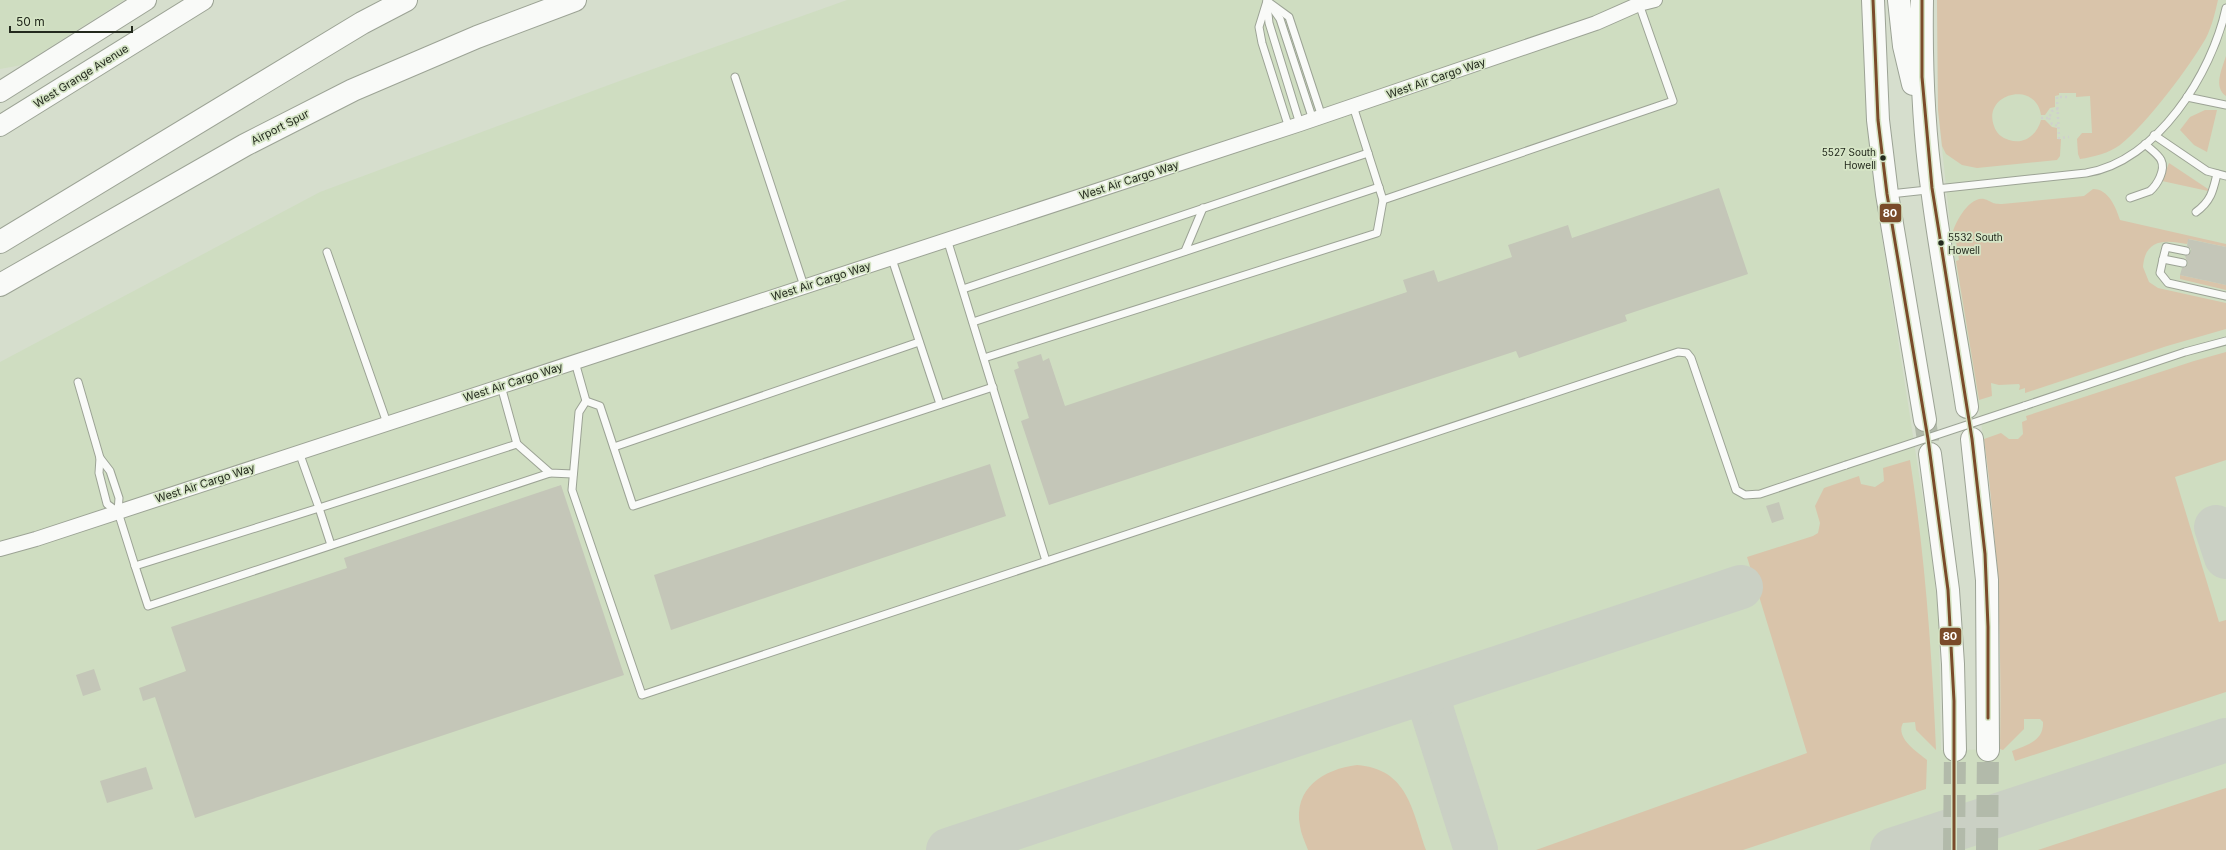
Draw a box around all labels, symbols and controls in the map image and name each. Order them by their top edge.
scale bar [10,8,132,34]
text: 50 m [16,14,45,29]
street label: West Grange Avenue [31,41,131,111]
street label: West Air Cargo Way [1385,54,1487,102]
street label: Airport Spur [249,106,311,148]
place label: 5527 South Howell [1822,146,1876,171]
marker: 5527 South Howell [1878,153,1888,163]
street label: West Air Cargo Way [1077,157,1181,203]
line badge: 80 [1879,203,1902,223]
text: 80 [1883,206,1897,220]
place label: 5532 South Howell [1948,231,2003,256]
marker: 5532 South Howell [1936,238,1946,248]
street label: West Air Cargo Way [769,258,873,304]
street label: West Air Cargo Way [461,359,565,405]
street label: West Air Cargo Way [153,460,257,506]
line badge: 80 [1939,627,1962,646]
text: 80 [1943,629,1957,643]

